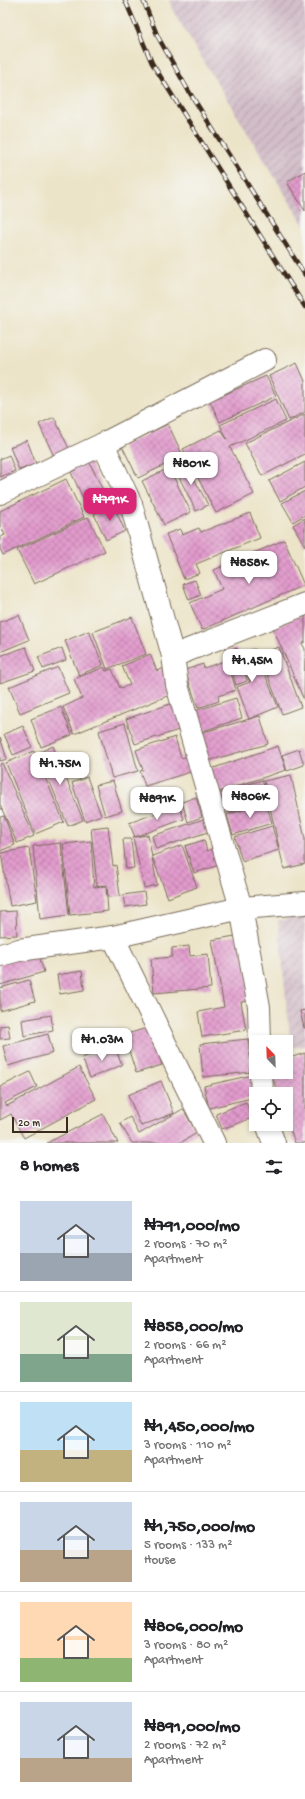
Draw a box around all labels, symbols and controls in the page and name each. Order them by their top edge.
pin: ₦801K [163,452,219,486]
text: ₦801K [173,457,209,472]
pin: ₦791K [82,488,138,522]
text: ₦791K [92,493,128,508]
pin: ₦858K [221,551,277,585]
text: ₦858K [230,556,268,571]
pin: ₦1.45M [219,649,285,683]
text: ₦1.45M [232,654,272,669]
pin: ₦1.75M [27,752,93,786]
text: ₦1.75M [39,757,81,772]
pin: ₦806K [222,785,278,819]
pin: ₦891K [129,787,185,821]
text: ₦806K [231,790,269,805]
text: ₦891K [139,792,175,807]
pin: ₦1.03M [69,1028,135,1062]
text: ₦1.03M [81,1033,123,1048]
north arrow [249,1035,293,1079]
map controls [249,1035,293,1131]
button: locate [249,1087,293,1131]
scale bar [12,1115,68,1134]
text: 20 m [18,1118,40,1130]
icon: filters [263,1156,285,1178]
text: 8 homes [20,1157,78,1177]
icon: home [52,1217,100,1265]
text: ₦791,000/mo [144,1217,240,1237]
text: 2 rooms · 70 m² [144,1237,227,1252]
text: Apartment [144,1252,203,1267]
icon: home [52,1318,100,1366]
text: ₦858,000/mo [144,1318,243,1338]
text: 2 rooms · 66 m² [144,1338,226,1353]
text: Apartment [144,1353,203,1368]
icon: home [52,1418,100,1466]
text: ₦1,450,000/mo [144,1418,254,1438]
text: 3 rooms · 110 m² [144,1438,232,1453]
text: Apartment [144,1453,203,1468]
icon: home [52,1518,100,1566]
text: ₦1,750,000/mo [144,1518,255,1538]
text: 5 rooms · 133 m² [144,1538,232,1553]
text: House [144,1553,176,1568]
icon: home [52,1618,100,1666]
text: ₦806,000/mo [144,1618,243,1638]
text: 3 rooms · 80 m² [144,1638,228,1653]
text: Apartment [144,1653,203,1668]
icon: home [52,1718,100,1766]
text: ₦891,000/mo [144,1718,240,1738]
text: 2 rooms · 72 m² [144,1738,226,1753]
text: Apartment [144,1753,203,1768]

